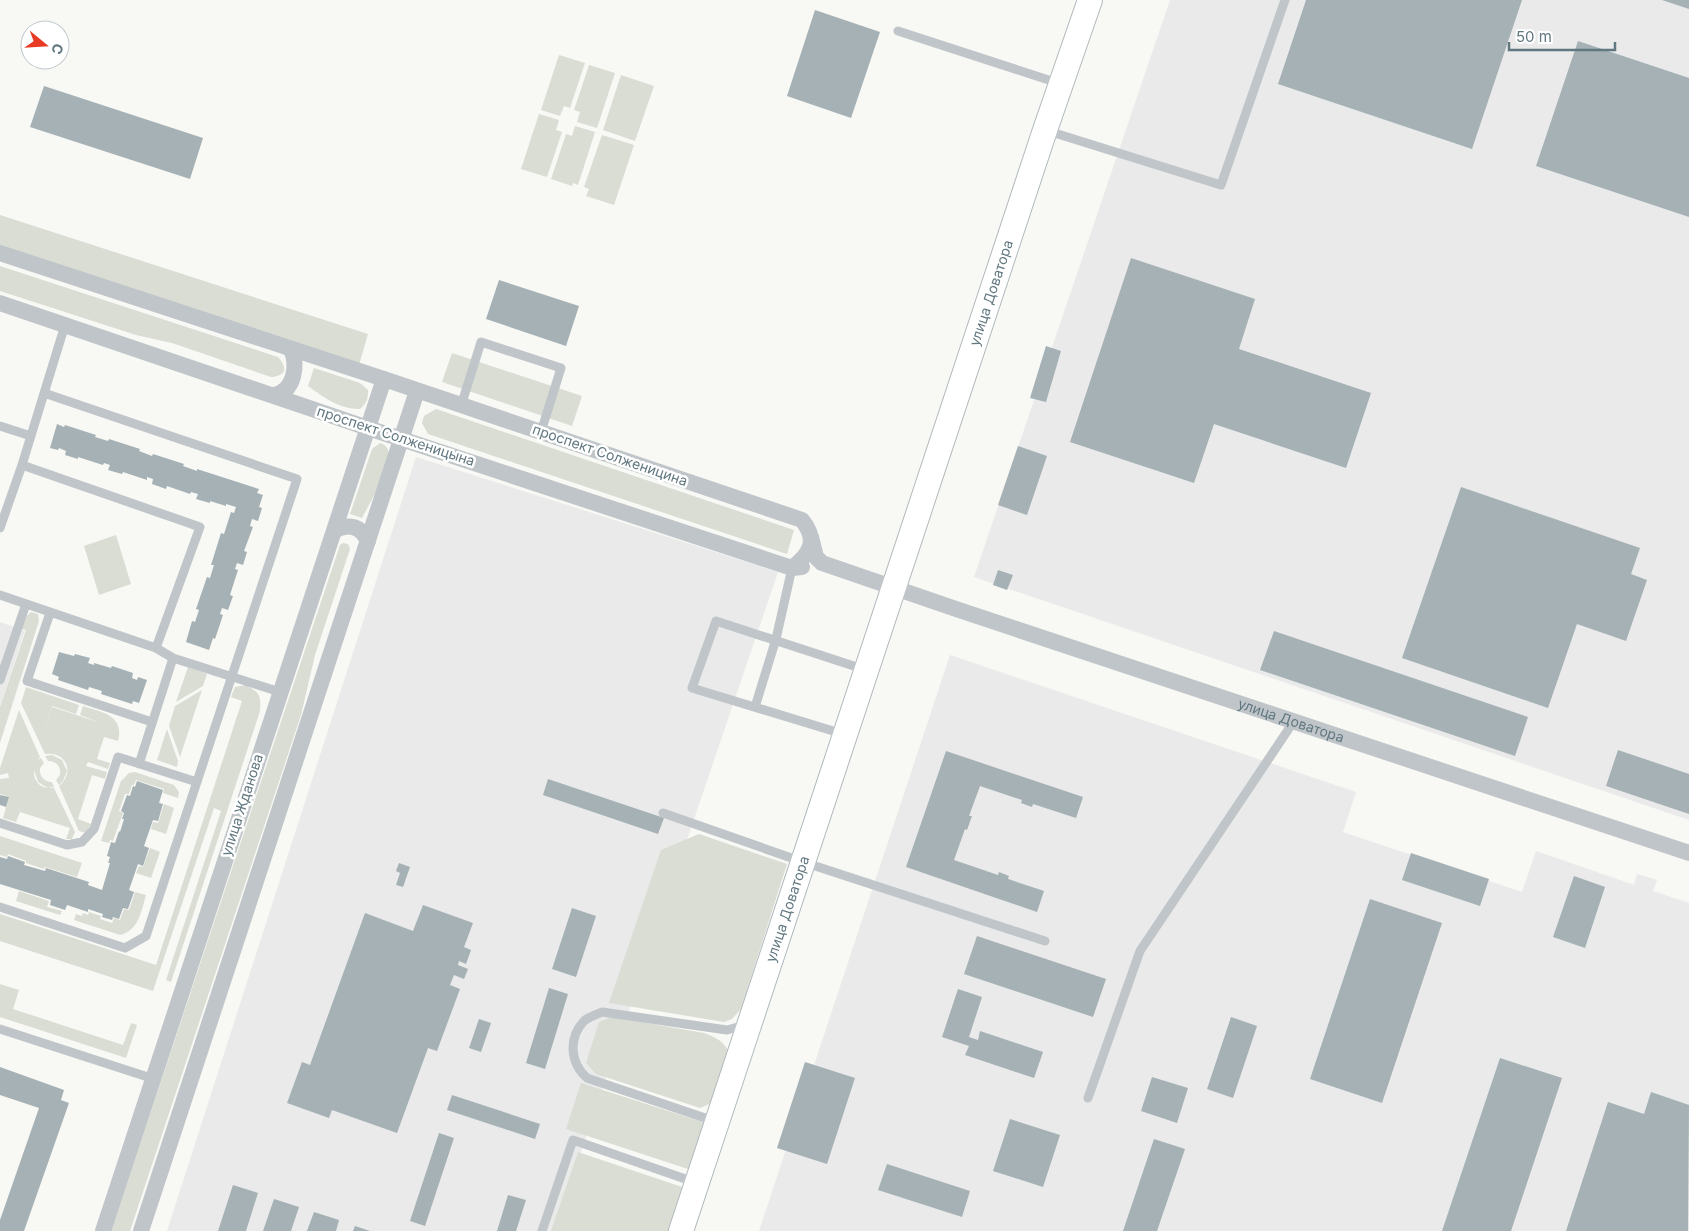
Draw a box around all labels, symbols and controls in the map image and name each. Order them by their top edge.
north arrow [20,20,70,70]
scale bar [1509,20,1615,52]
text: 50 m [1516,27,1552,46]
text: С [48,42,68,57]
street label: улица Доватора [965,238,1016,348]
street label: проспект Солженицына [315,402,477,469]
street label: проспект Солженицина [530,420,690,489]
street label: улица Доватора [1236,695,1347,746]
street label: улица Жданова [217,752,266,858]
street label: улица Доватора [761,854,812,964]

